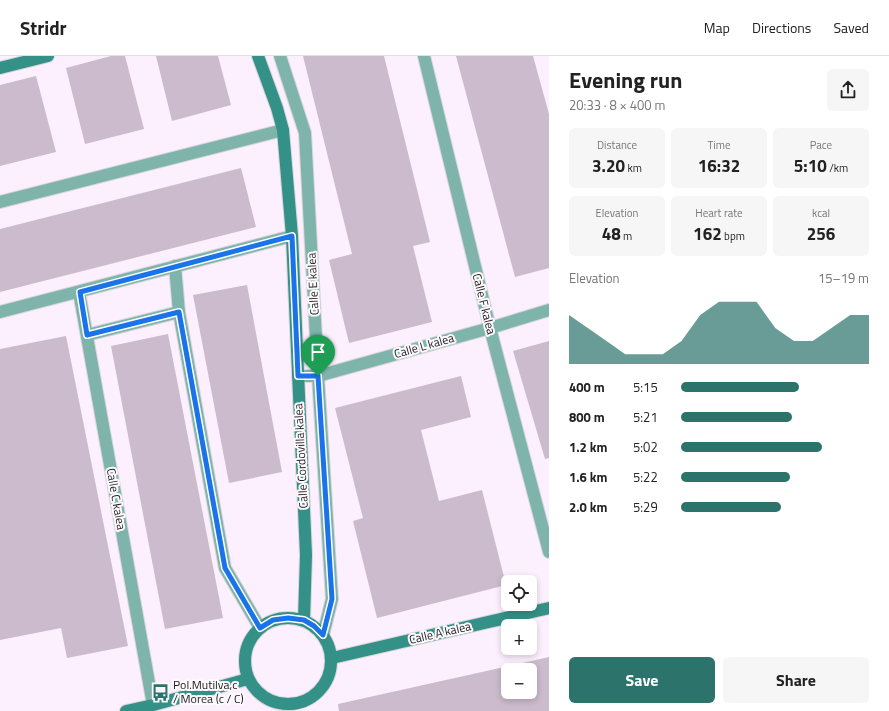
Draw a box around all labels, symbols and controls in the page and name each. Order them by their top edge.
text: Stridr [20,13,67,42]
text: Map [704,17,730,38]
text: Directions [752,17,811,38]
text: Saved [833,17,869,38]
text: Evening run [569,63,682,97]
button: share [827,69,869,111]
text: 20:33 · 8 × 400 m [569,95,665,115]
text: Distance [597,137,637,153]
text: Time [708,137,730,153]
text: Pace [810,137,832,153]
text: 3.20 [592,153,625,179]
text: 16:32 [698,153,740,179]
text: 5:10 [794,153,827,179]
text: km [625,160,642,176]
text: /km [827,160,848,176]
text: Elevation [596,205,638,221]
text: Heart rate [695,205,743,221]
text: kcal [812,205,830,221]
text: 48 [602,221,621,247]
text: 162 [693,221,722,247]
text: 256 [807,221,835,247]
text: m [621,228,632,244]
text: bpm [722,228,745,244]
street label: Calle E kalea [301,252,324,316]
text: Elevation [569,268,620,288]
text: 15–19 m [818,268,869,288]
street label: Calle F kalea [468,271,501,336]
street label: Calle L kalea [392,328,456,363]
pin [301,335,335,376]
icon: arrive [307,341,329,363]
text: 400 m [569,377,605,397]
text: 5:15 [633,377,658,397]
street label: Calle Cordovilla kalea [288,403,313,509]
text: 800 m [569,407,605,427]
text: 5:21 [633,407,658,427]
text: 1.2 km [569,437,607,457]
text: 5:02 [633,437,658,457]
street label: Calle C kalea [102,466,131,531]
text: 1.6 km [569,467,607,487]
text: 5:22 [633,467,658,487]
text: 2.0 km [569,497,607,517]
text: 5:29 [633,497,658,517]
map controls [501,575,537,699]
button: locate [501,575,537,611]
street label: Calle A kalea [407,616,473,649]
button: + [501,619,537,655]
button: Save [569,657,715,703]
button: Share [723,657,869,703]
button: − [501,663,537,699]
place label: Pol.Mutilva,c / Morea (c / C) [173,675,244,708]
bus stop icon: Pol.Mutilva,c / Morea (c / C) [150,682,170,702]

